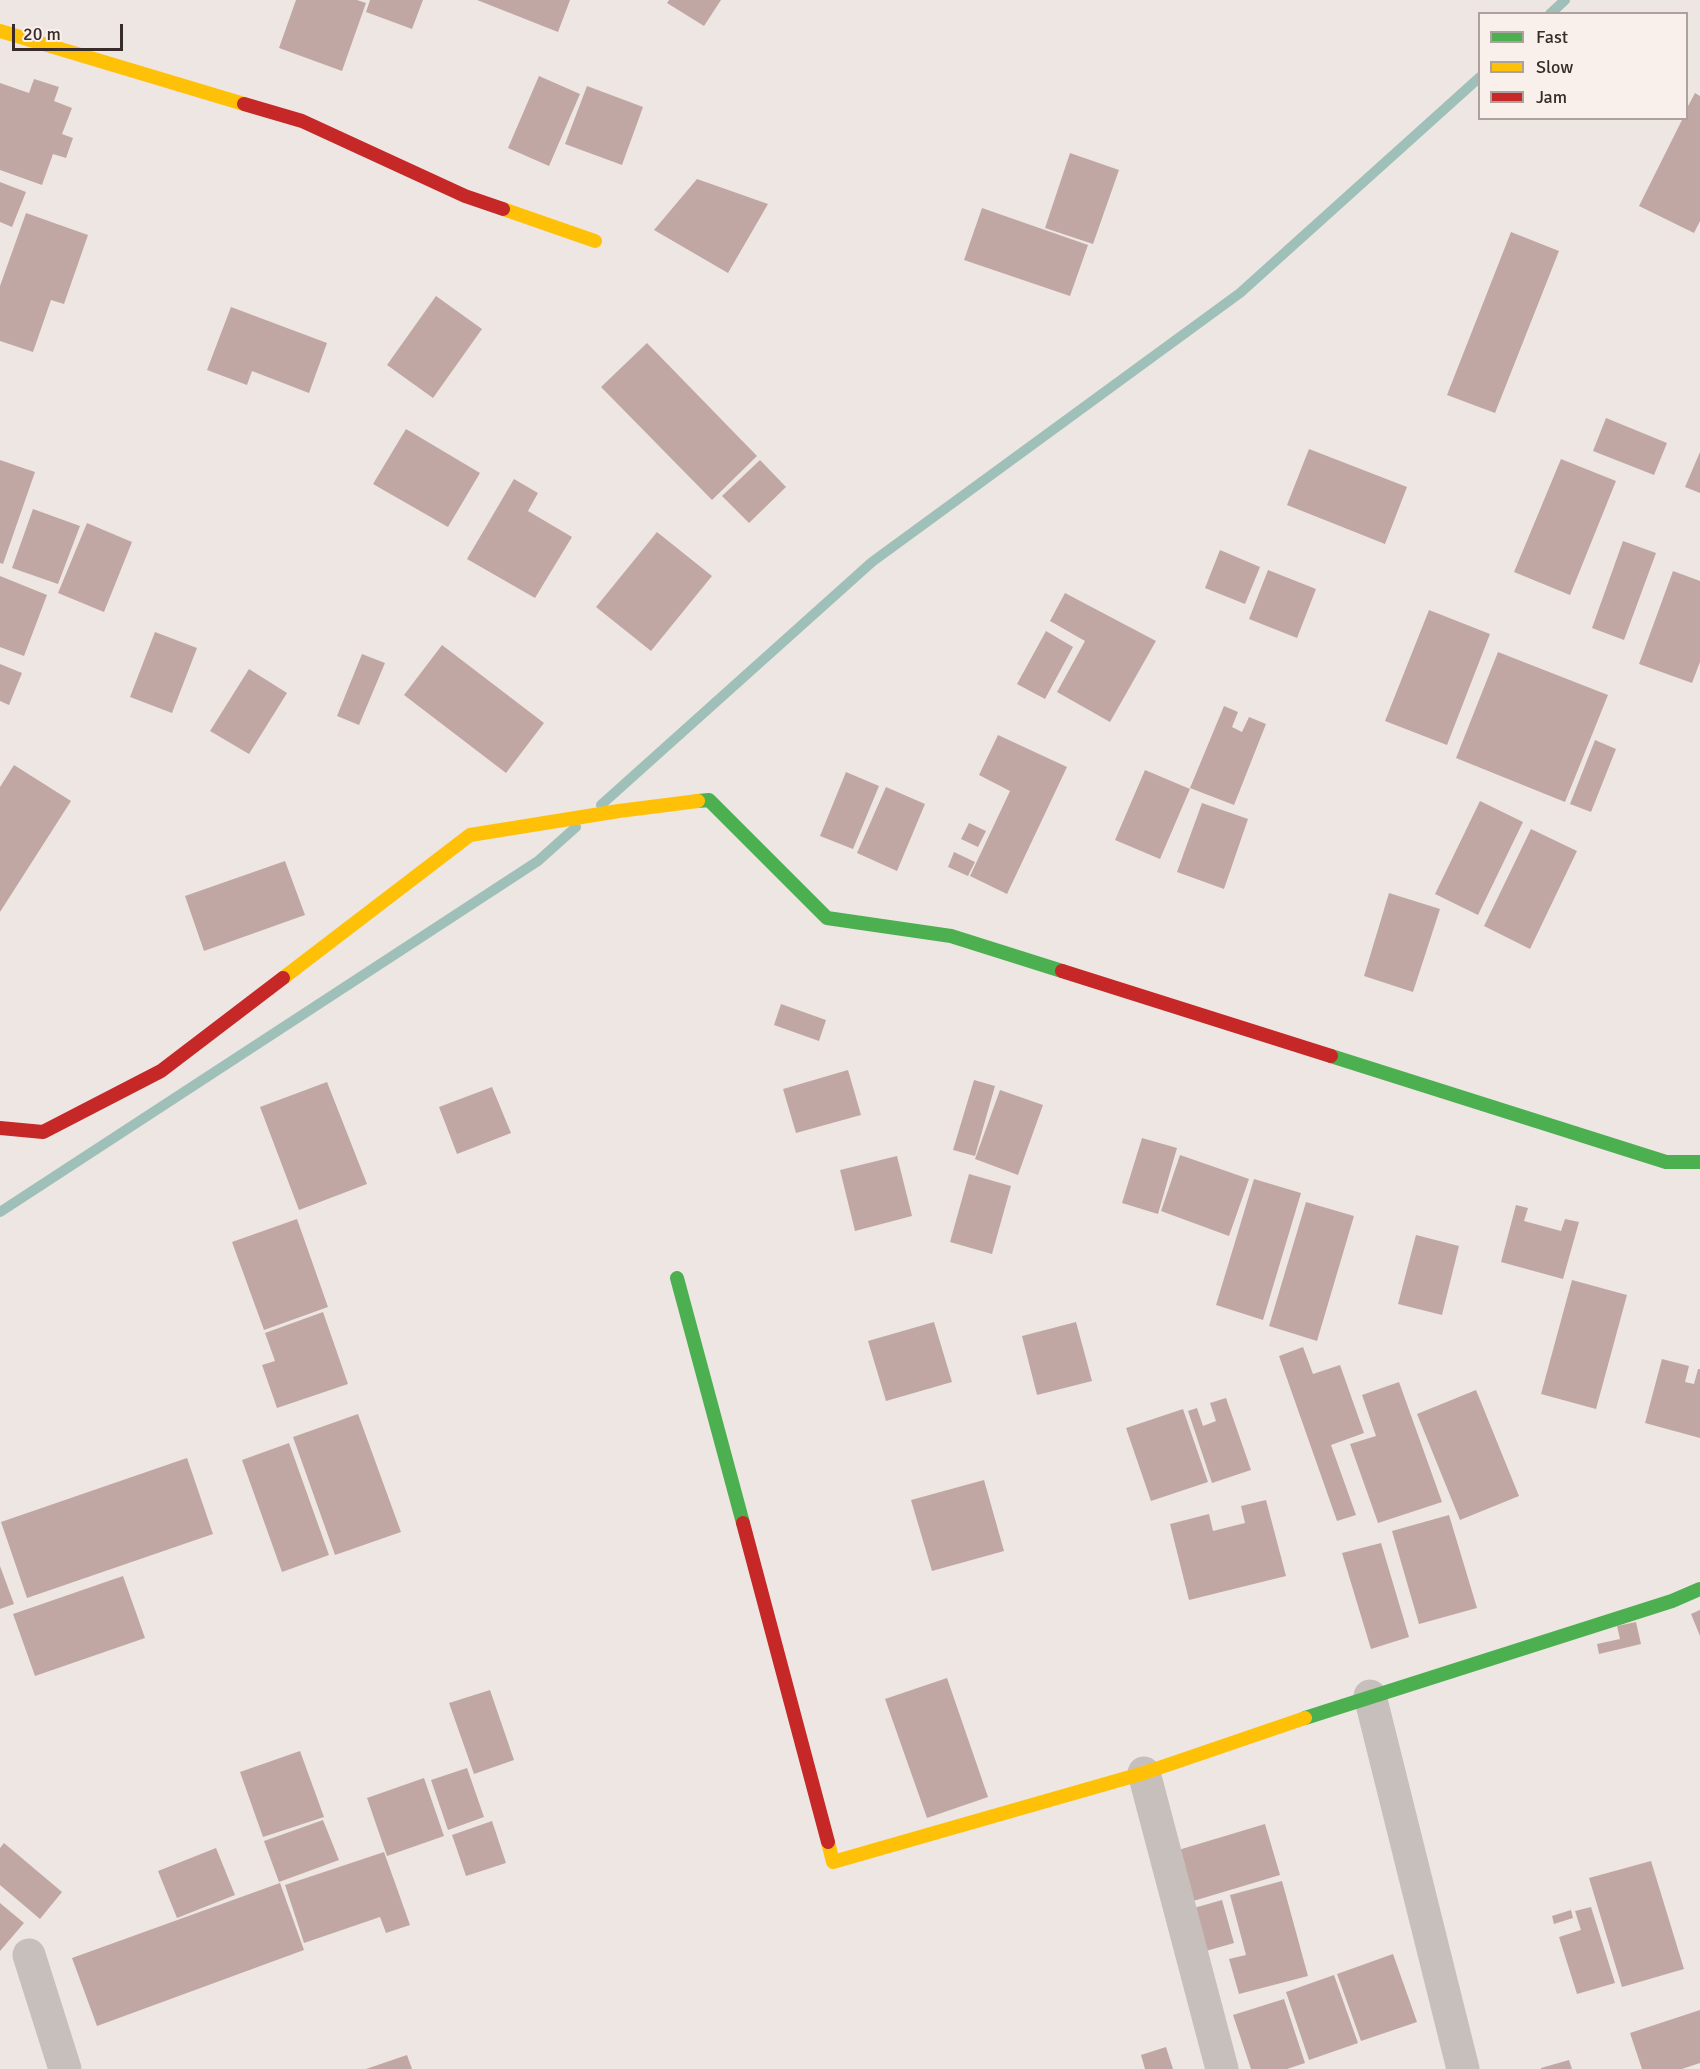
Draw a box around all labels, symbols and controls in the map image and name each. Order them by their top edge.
scale bar [15,12,126,50]
legend [1478,12,1688,120]
text: 20 m [23,23,61,45]
text: Fast [1536,26,1568,48]
text: Slow [1536,56,1573,78]
text: Jam [1536,86,1567,108]

